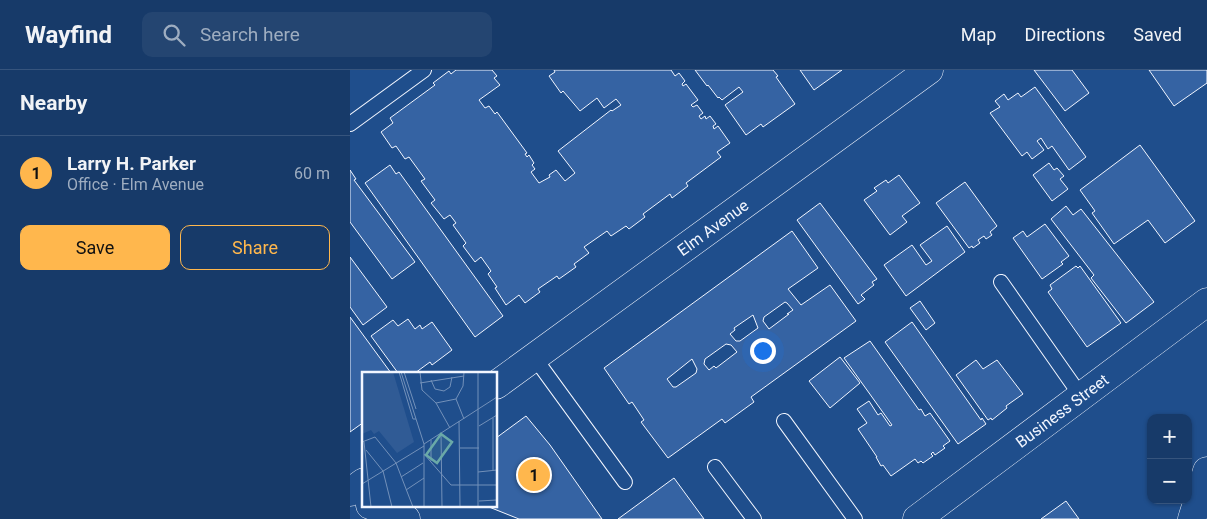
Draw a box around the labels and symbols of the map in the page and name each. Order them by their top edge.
street label: Elm Avenue [673,195,752,260]
your location [750,338,776,364]
street label: Business Street [1012,370,1112,451]
inset map [362,372,498,506]
pin: 1 [518,456,550,494]

